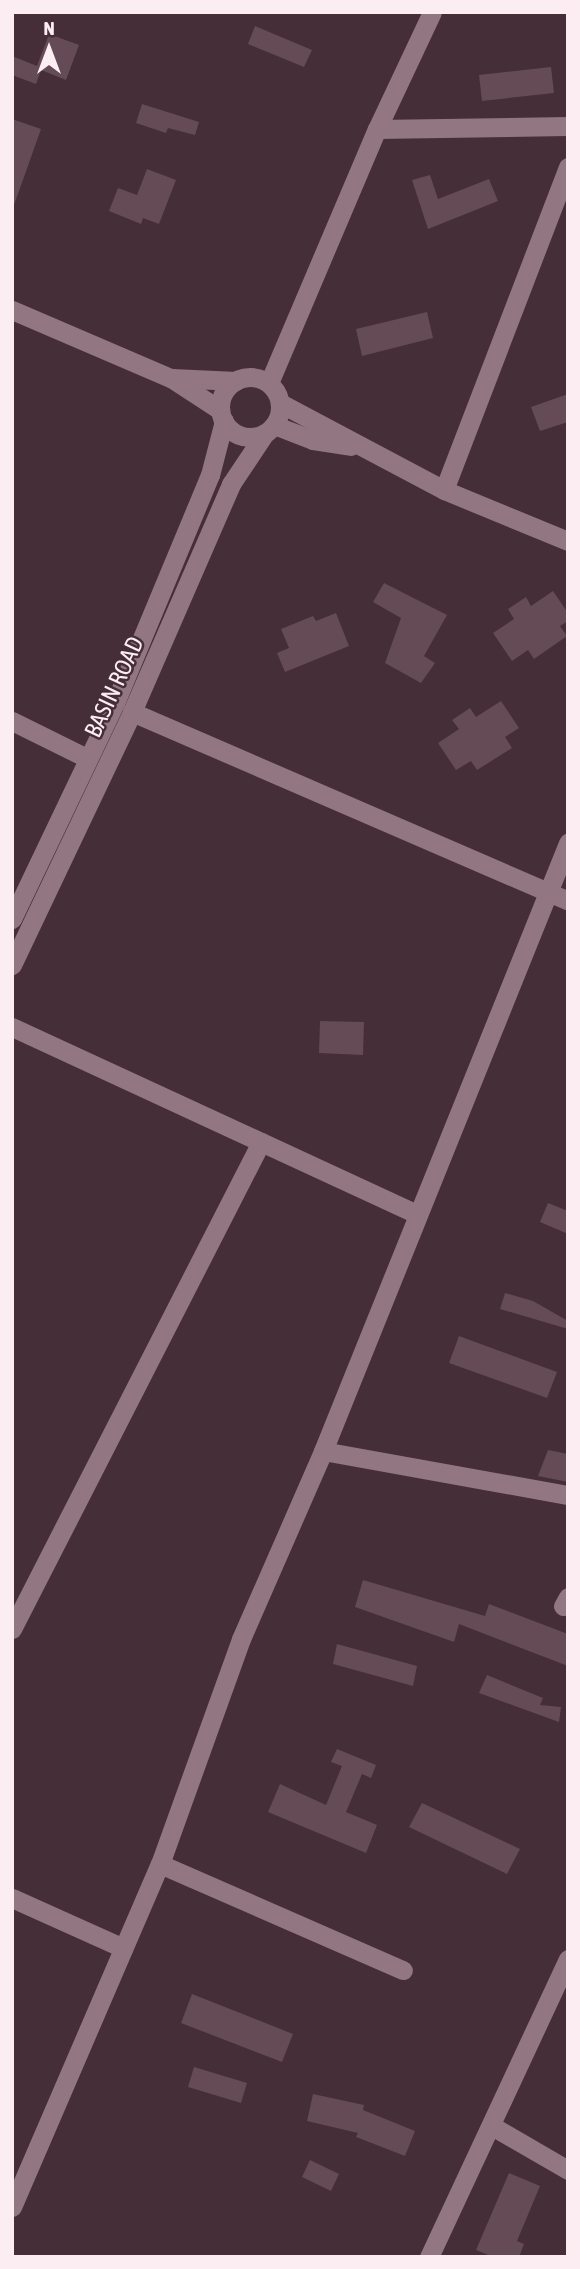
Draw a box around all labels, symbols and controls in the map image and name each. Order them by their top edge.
north arrow [14,14,84,84]
text: N [43,17,55,39]
street label: BASIN ROAD [78,632,150,742]

